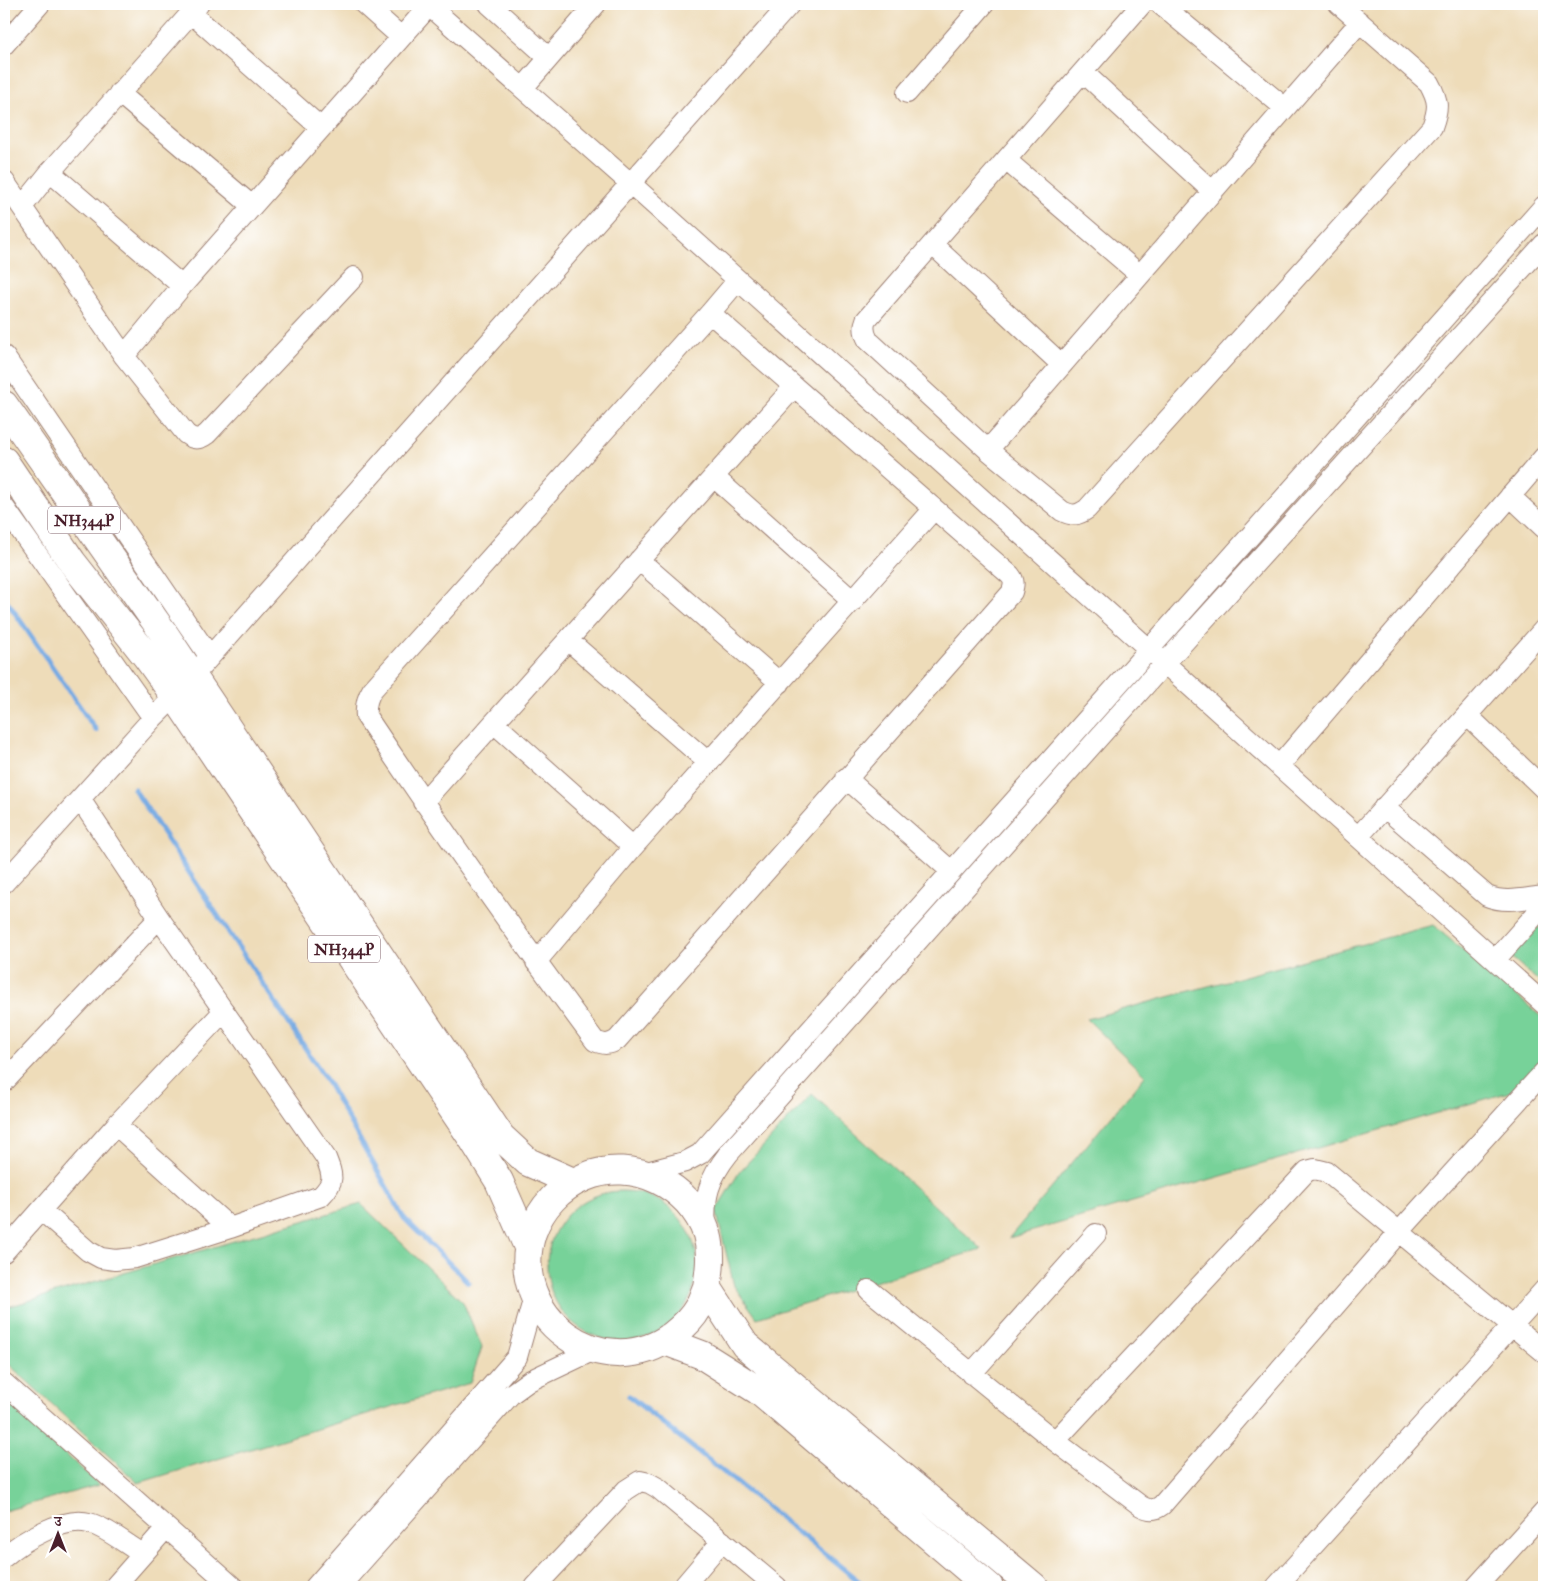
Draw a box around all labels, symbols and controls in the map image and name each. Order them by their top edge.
road number: NH344P [48,506,120,534]
road number: NH344P [308,936,380,962]
north arrow [32,1508,82,1558]
text: उ [53,1513,62,1530]

